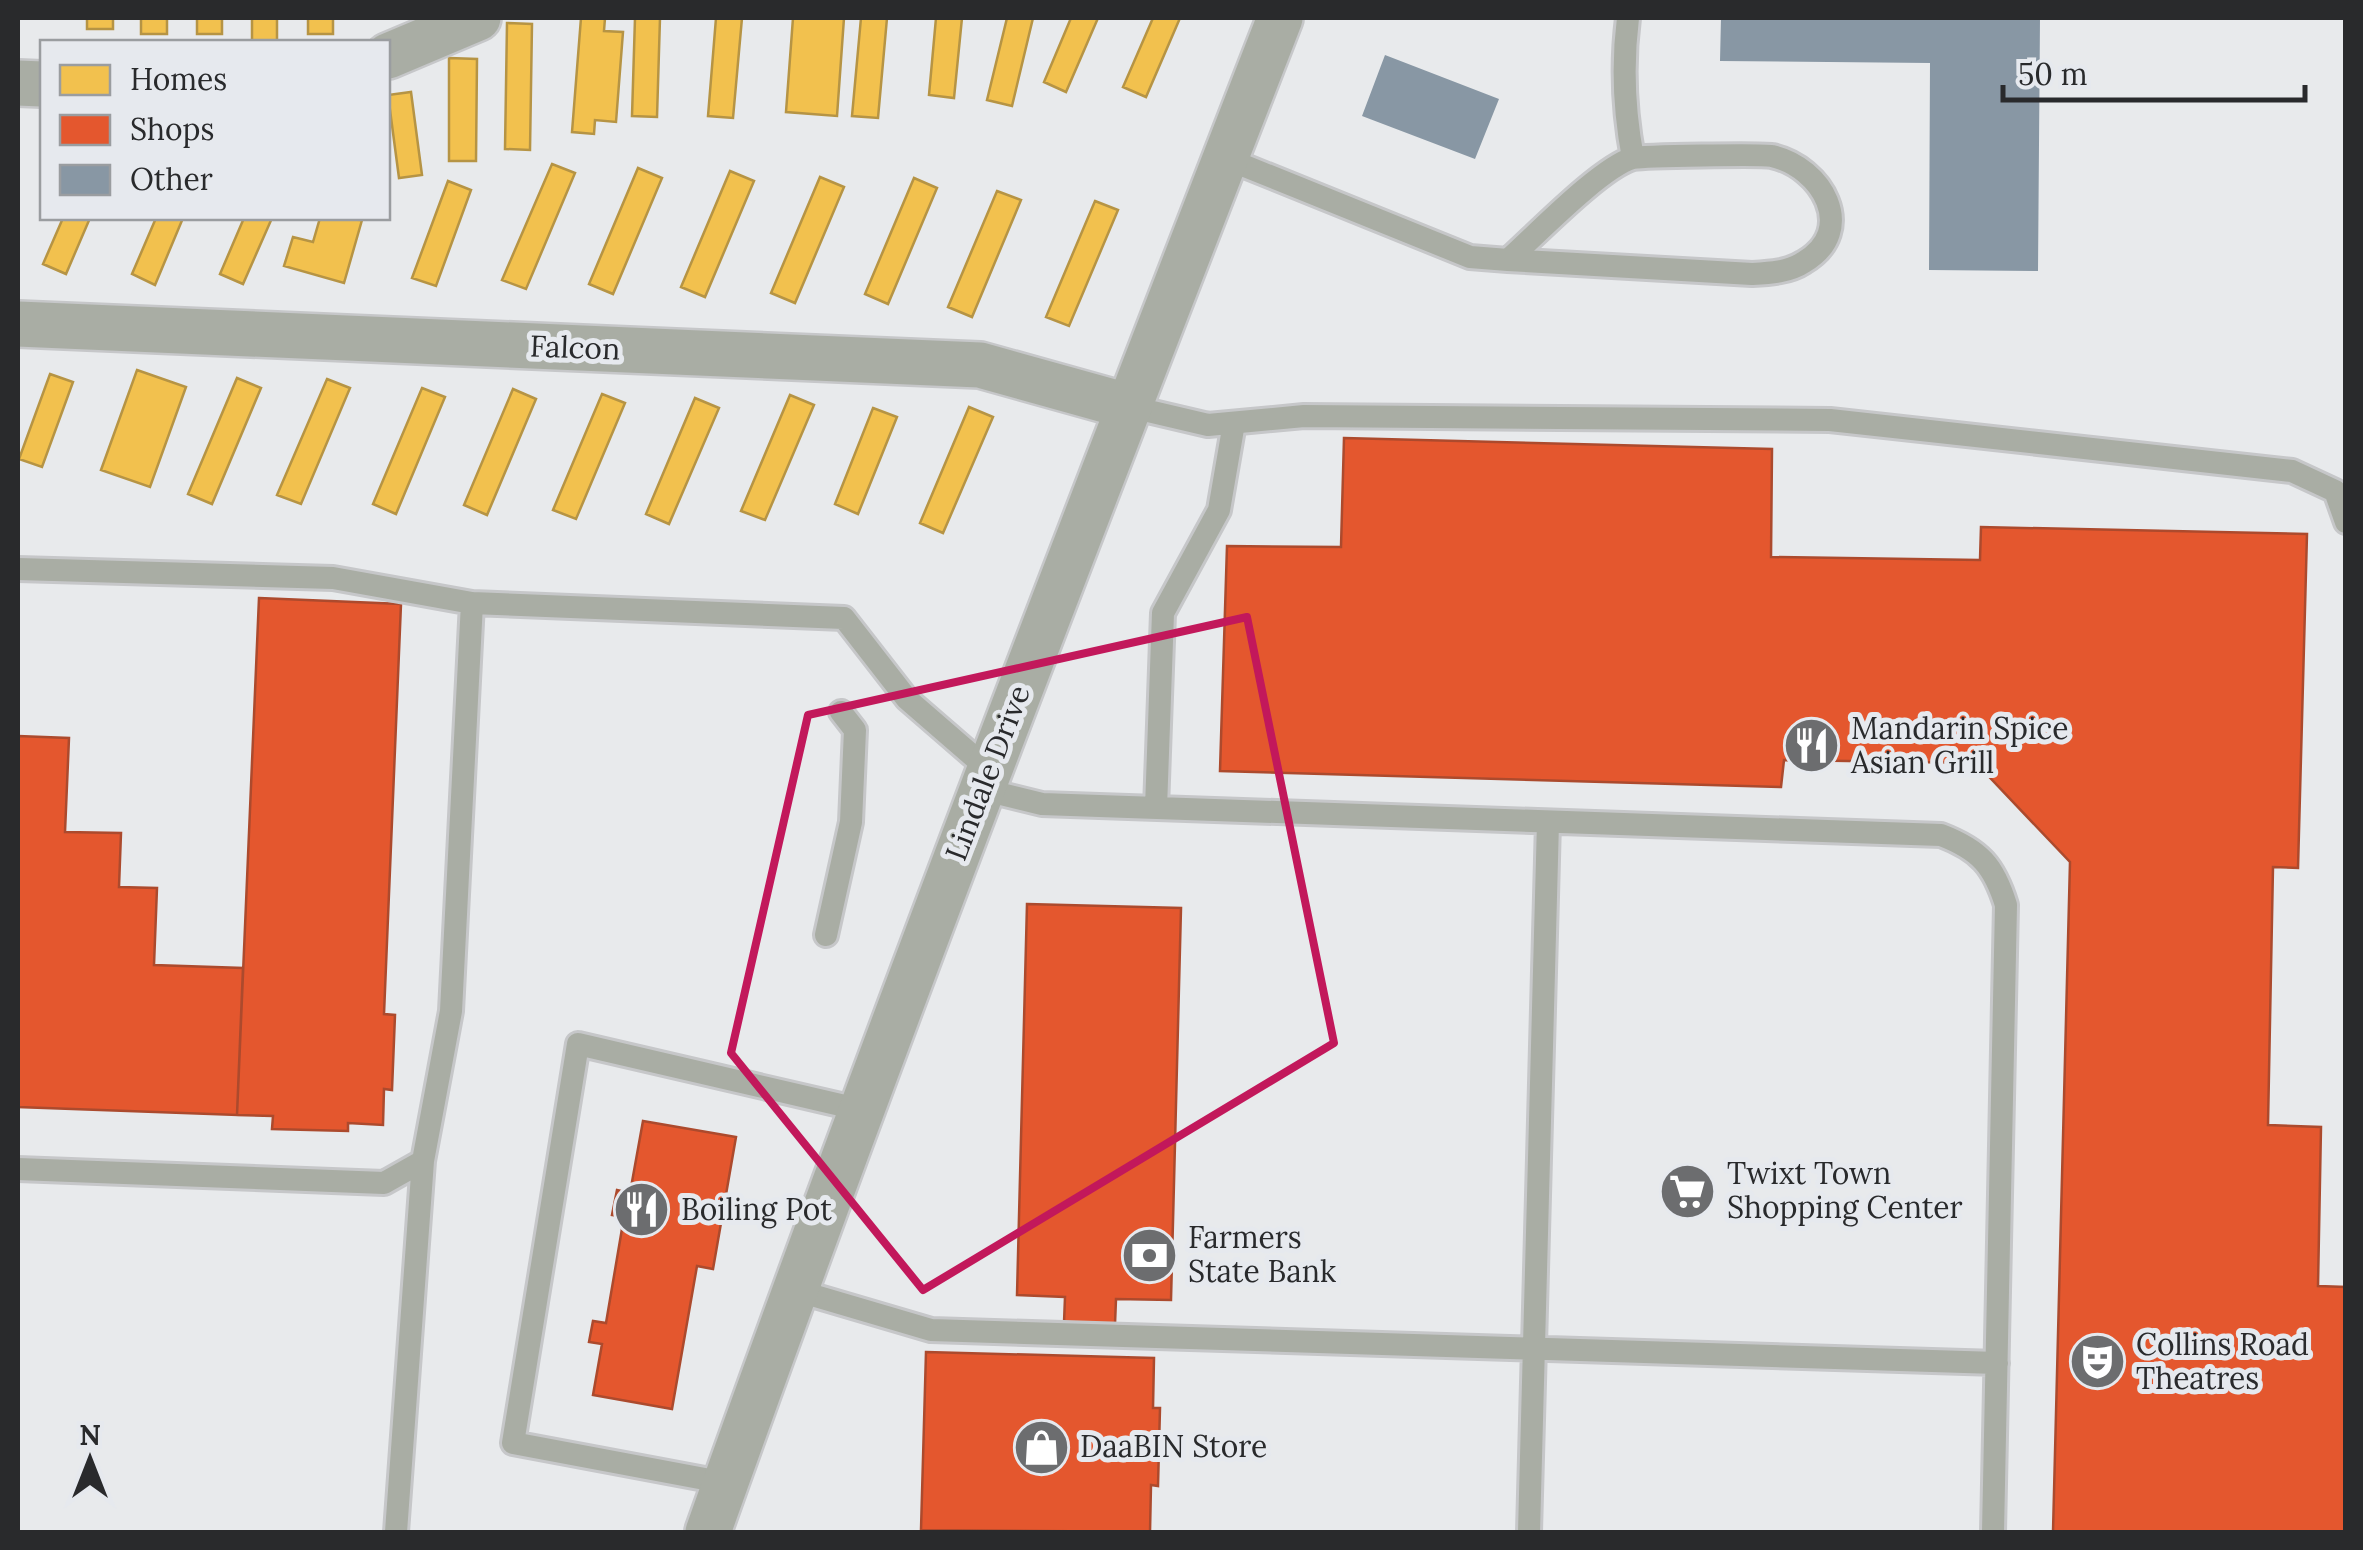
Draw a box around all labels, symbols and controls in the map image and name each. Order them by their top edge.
legend [40,40,390,220]
scale bar [2003,40,2306,102]
text: 50 m [2018,55,2088,93]
text: Homes [130,60,227,98]
text: Shops [130,110,214,148]
text: Other [130,160,213,198]
street label: Falcon [529,326,621,368]
street label: Lindale Drive [936,680,1038,866]
place label: Mandarin Spice Asian Grill [1850,709,2068,781]
restaurant icon: Mandarin Spice Asian Grill [1782,716,1842,776]
place label: Twixt Town Shopping Center [1727,1154,1963,1227]
supermarket icon: Twixt Town Shopping Center [1658,1161,1718,1221]
restaurant icon: Boiling Pot [612,1180,672,1240]
place label: Boiling Pot [681,1190,832,1229]
place label: Farmers State Bank [1188,1218,1336,1290]
bank icon: Farmers State Bank [1119,1225,1179,1285]
place label: Collins Road Theatres [2136,1325,2309,1397]
theatre icon: Collins Road Theatres [2067,1332,2127,1392]
north arrow [40,1410,140,1510]
text: N [79,1417,101,1453]
shop icon: DaaBIN Store [1011,1417,1071,1477]
place label: DaaBIN Store [1080,1427,1267,1465]

